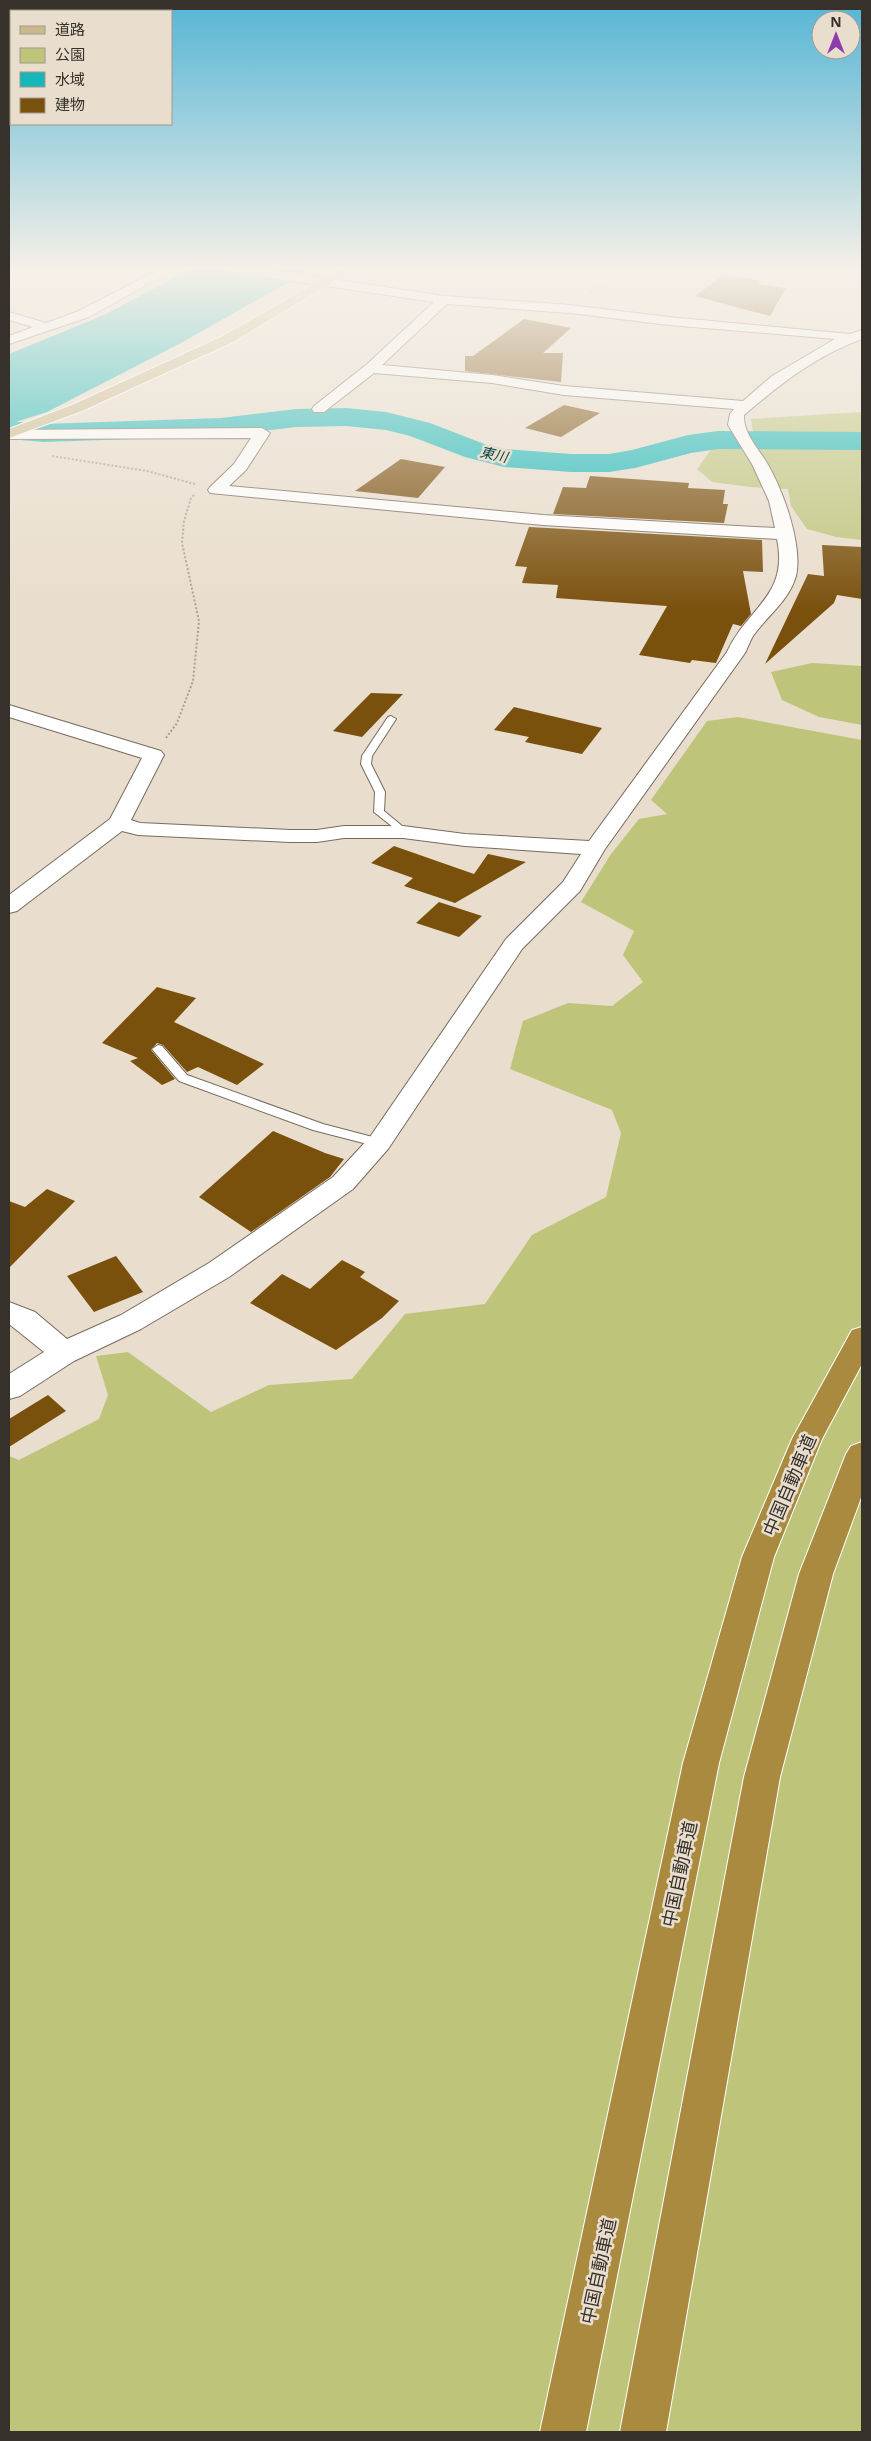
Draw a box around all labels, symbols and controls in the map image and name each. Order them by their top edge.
legend [10,10,172,125]
north arrow [811,10,861,60]
text: N [830,12,842,31]
text: 道路 [55,19,85,39]
text: 公園 [55,44,85,64]
text: 水域 [55,69,85,89]
text: 建物 [55,94,85,114]
water label: 東川 [478,442,512,467]
street label: 中国自動車道 [757,1431,821,1539]
street label: 中国自動車道 [656,1819,702,1929]
street label: 中国自動車道 [575,2216,621,2326]

